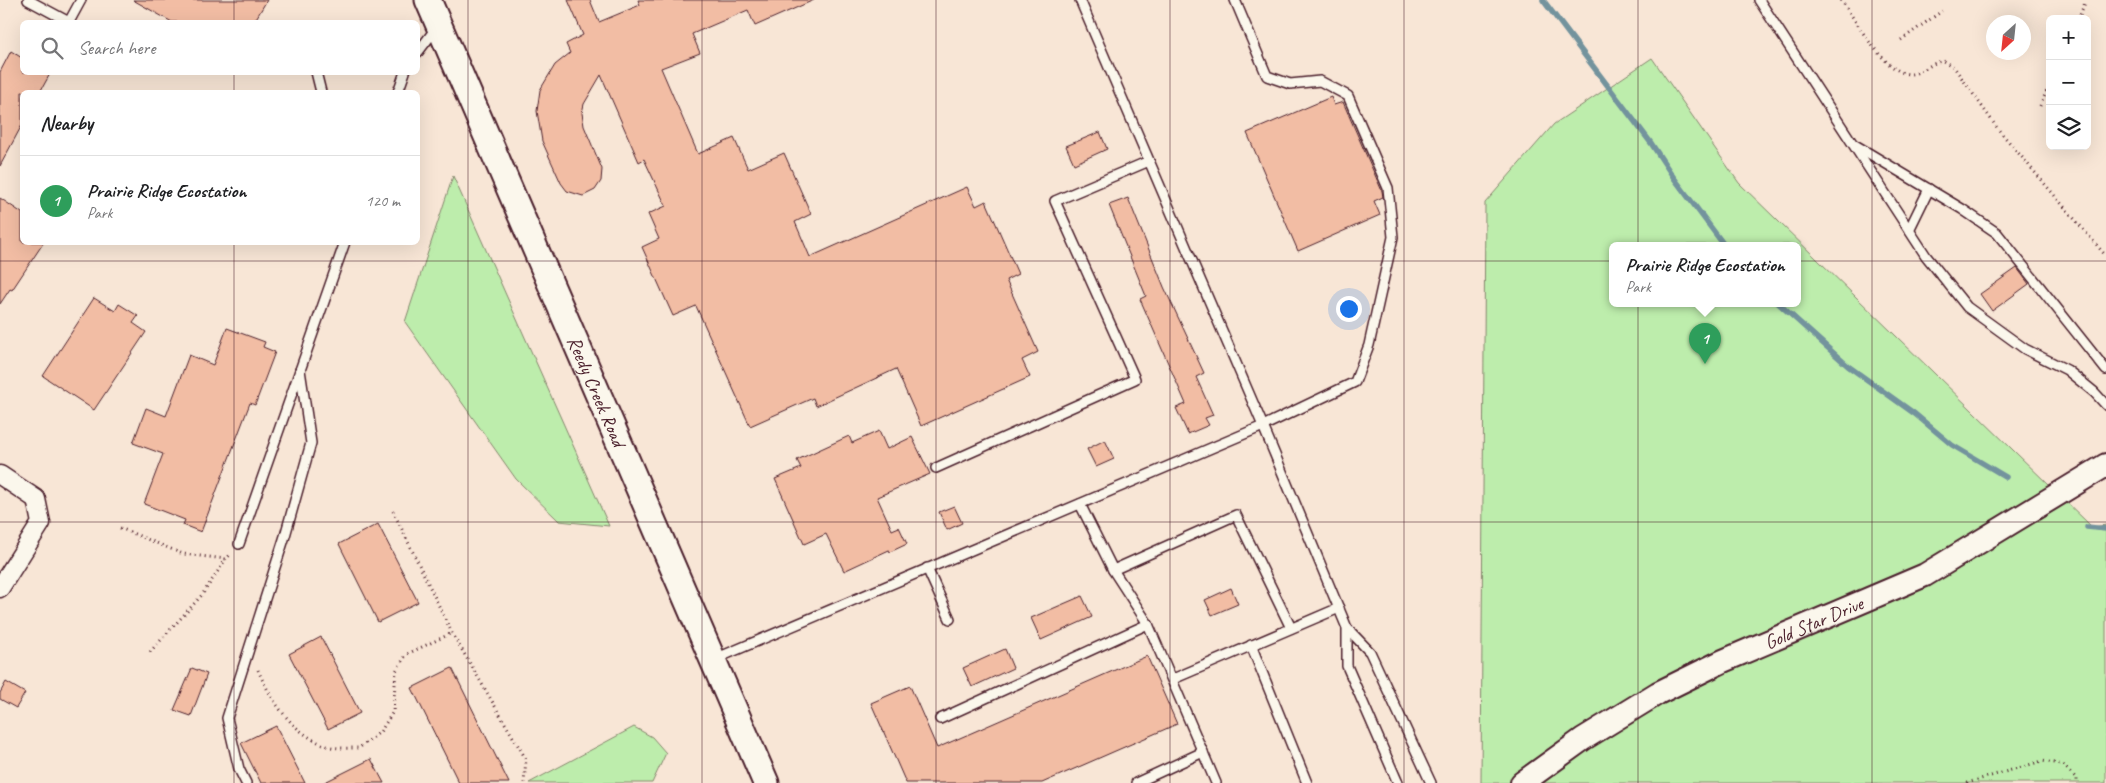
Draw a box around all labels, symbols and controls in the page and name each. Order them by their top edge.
north arrow [1986,15,2031,60]
map controls [2046,15,2091,150]
button: + [2046,15,2091,60]
search box [20,20,420,75]
icon: search [38,34,66,62]
text: Search here [78,36,155,60]
button: − [2046,60,2091,105]
button: layers [2046,105,2091,150]
text: Nearby [40,110,93,136]
text: Prairie Ridge Ecostation [87,179,246,203]
text: 1 [52,191,60,211]
text: 120 m [366,191,400,211]
text: Park [87,203,112,223]
popup [1609,242,1801,307]
text: Prairie Ridge Ecostation [1625,253,1785,277]
text: Park [1625,277,1651,297]
your location [1336,296,1362,322]
pin: 1 [1689,323,1721,364]
street label: Reedy Creek Road [562,332,632,453]
street label: Gold Star Drive [1760,590,1868,655]

